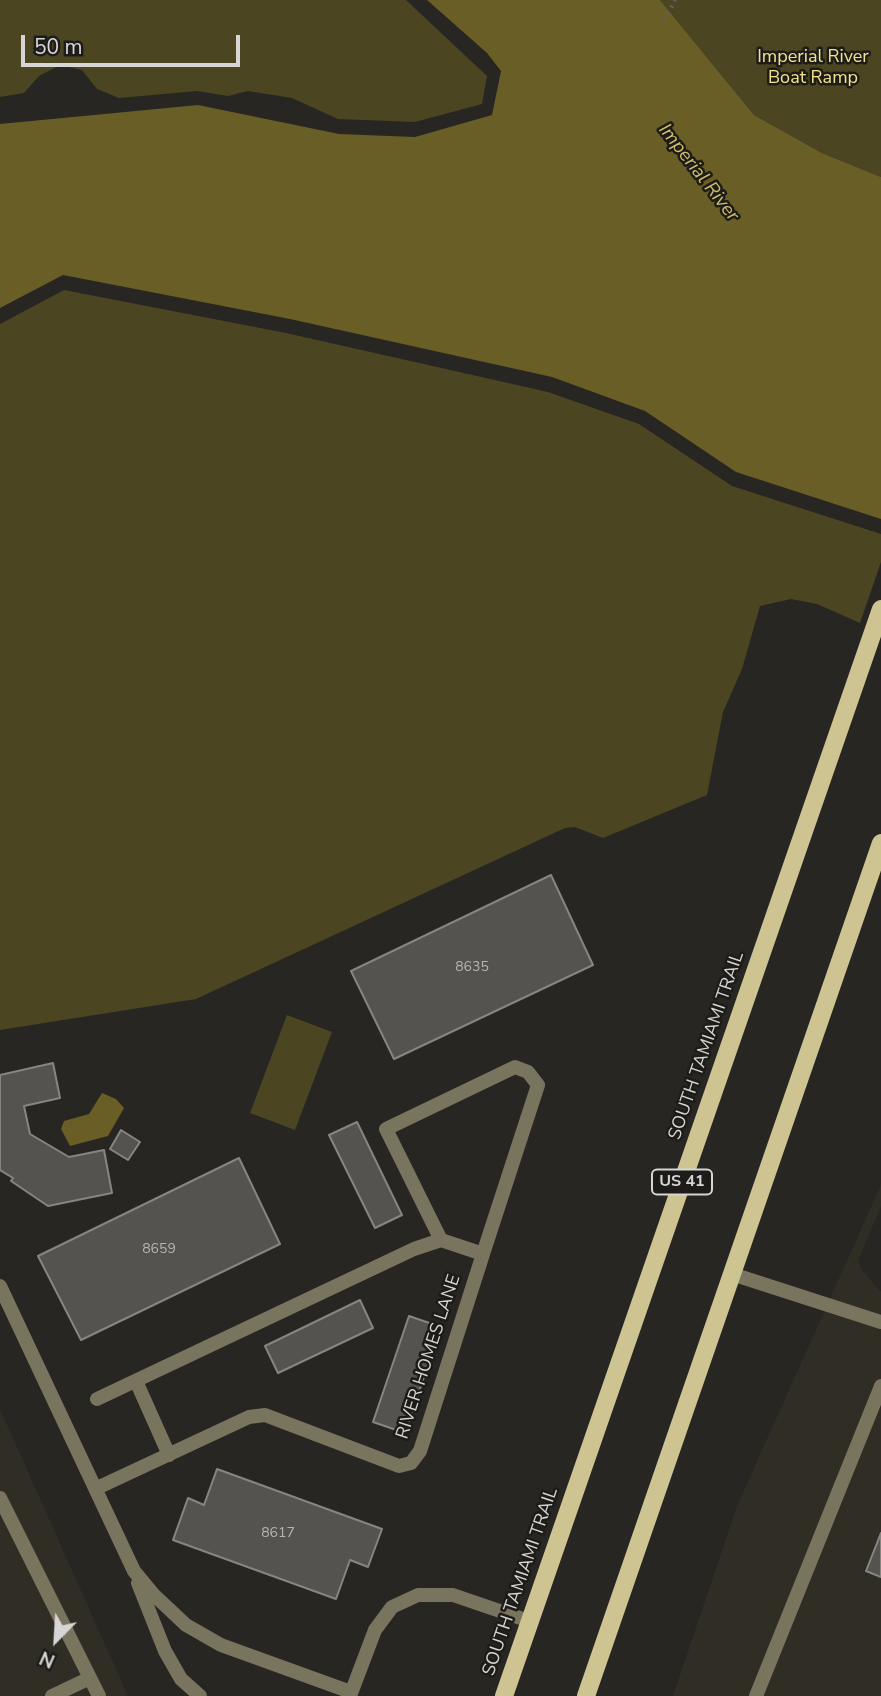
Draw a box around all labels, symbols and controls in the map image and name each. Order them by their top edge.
scale bar [24,21,243,65]
text: 50 m [34,33,83,61]
park label: Imperial River Boat Ramp [757,47,869,90]
water label: Imperial River [653,120,743,226]
street label: SOUTH TAMIAMI TRAIL [665,949,749,1143]
house number: 8635 [455,960,489,976]
road number: US 41 [652,1170,712,1194]
house number: 8659 [142,1242,176,1258]
street label: RIVER HOMES LANE [392,1272,466,1442]
street label: SOUTH TAMIAMI TRAIL [479,1485,563,1679]
house number: 8617 [261,1526,295,1542]
north arrow [21,1605,91,1675]
text: N [36,1644,59,1674]

